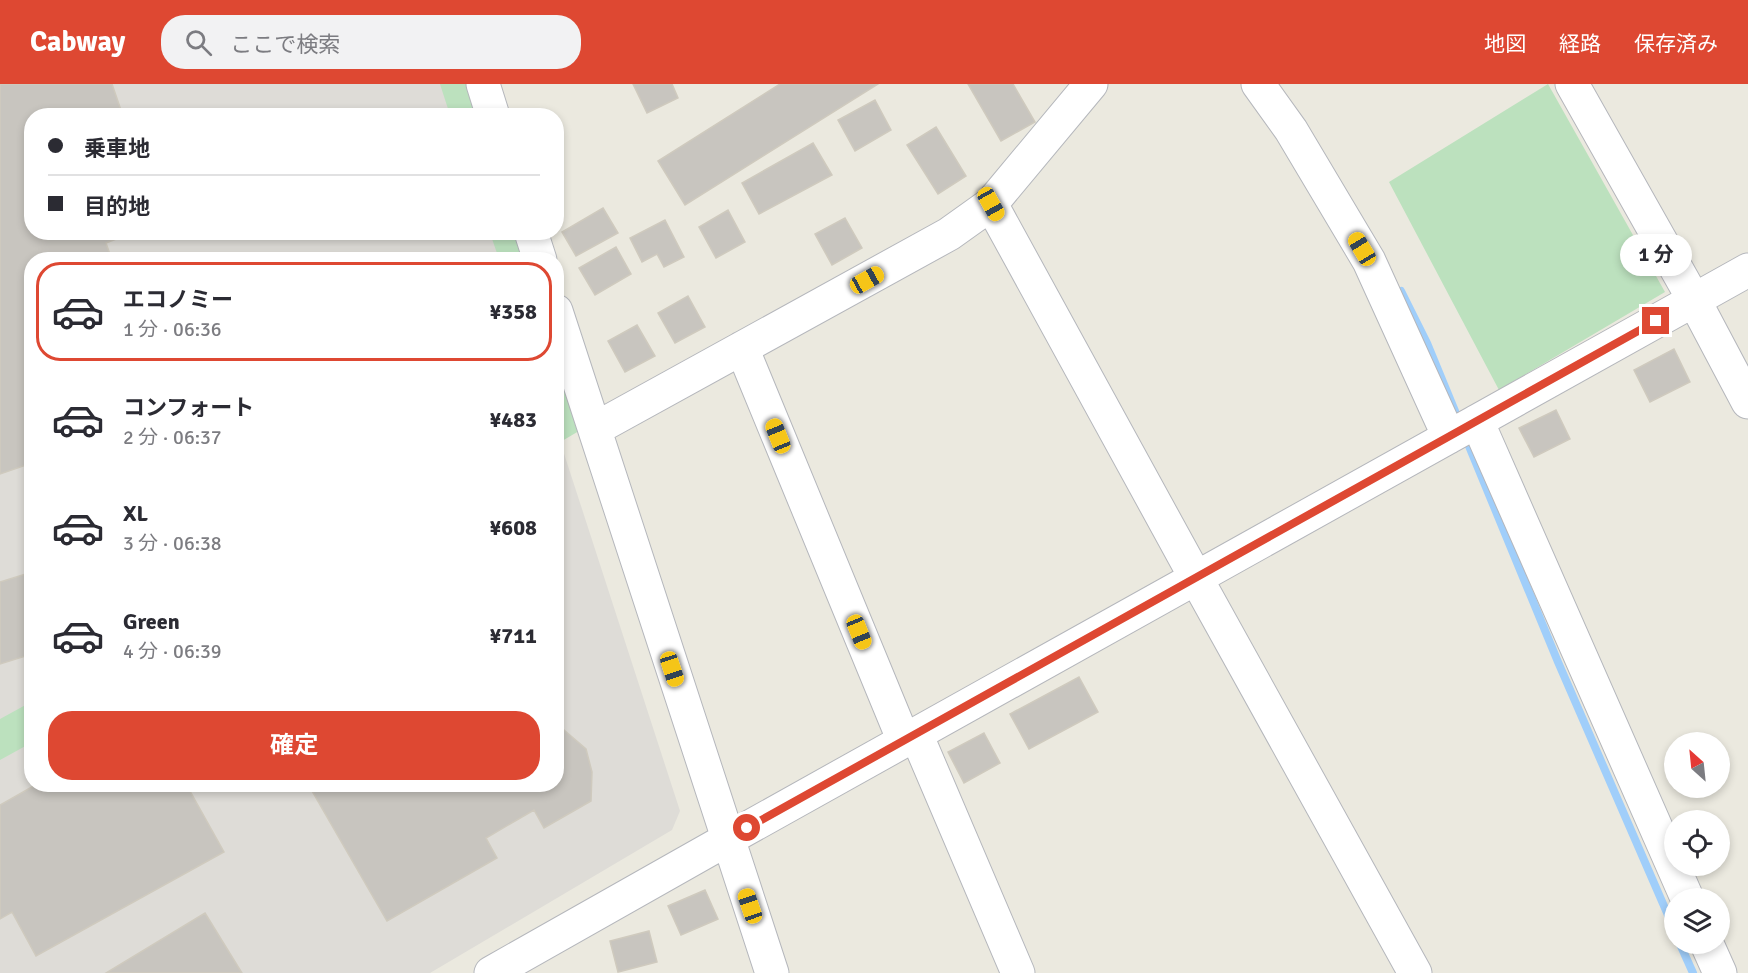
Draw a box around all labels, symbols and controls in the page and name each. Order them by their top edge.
search box [161,15,581,69]
text: Cabway [30,25,125,59]
icon: search [182,26,215,59]
text: ここで検索 [230,31,340,58]
text: 地図 [1484,31,1526,57]
text: 経路 [1559,31,1601,57]
text: 保存済み [1634,31,1718,57]
text: 乗車地 [84,135,150,162]
car [974,184,1008,224]
text: 目的地 [84,193,150,220]
car [1345,229,1379,269]
callout: 1 分 [1620,234,1692,276]
text: 1 分 [1638,242,1674,267]
car [847,263,887,297]
icon: car [51,285,105,339]
text: エコノミー [123,286,233,313]
text: ¥358 [489,298,537,325]
route end [1642,307,1669,334]
text: 1 分 · 06:36 [123,317,222,342]
icon: car [51,393,105,447]
text: コンフォート [123,394,254,421]
text: ¥483 [489,406,537,433]
car [763,416,793,456]
text: 2 分 · 06:37 [123,425,222,450]
text: XL [123,500,148,527]
icon: car [51,501,105,555]
text: ¥608 [489,514,537,541]
text: 3 分 · 06:38 [123,531,222,556]
text: Green [123,608,180,635]
icon: car [51,609,105,663]
car [844,612,874,652]
text: ¥711 [489,622,537,649]
text: 4 分 · 06:39 [123,639,222,664]
car [658,649,686,689]
button: 確定 [48,711,540,780]
north arrow [1664,732,1730,798]
map controls [1664,732,1730,954]
button: locate [1664,810,1730,876]
route start [733,814,760,841]
car [736,886,764,926]
button: layers [1664,888,1730,954]

